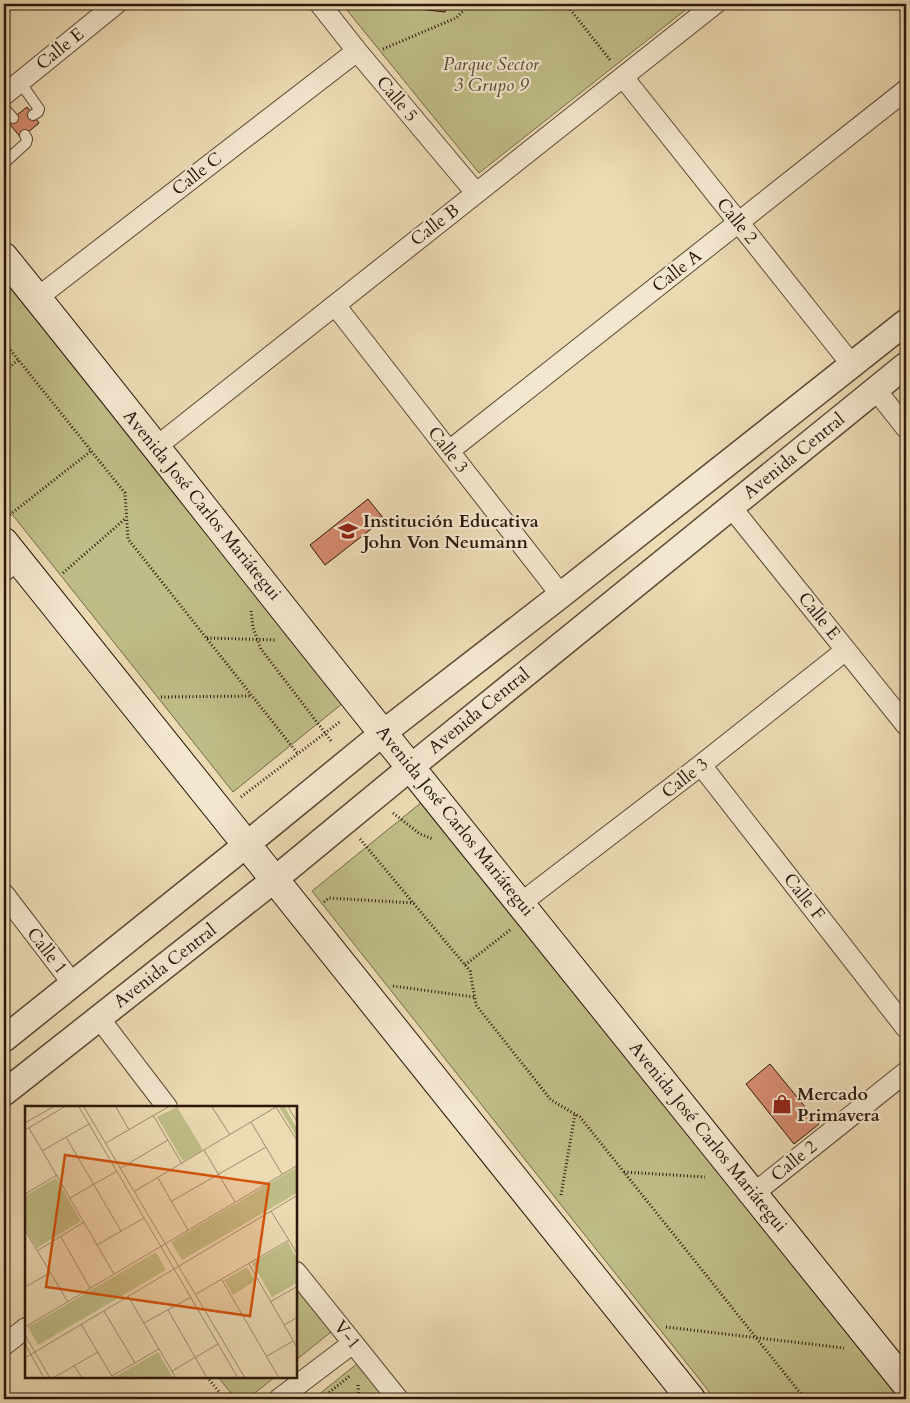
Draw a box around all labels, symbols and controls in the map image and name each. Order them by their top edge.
street label: Calle E [31,22,89,76]
park label: Parque Sector 3 Grupo 9 [443,52,540,98]
street label: Calle 5 [370,71,424,127]
street label: Calle C [167,146,228,202]
street label: Calle 2 [711,193,763,249]
street label: Calle B [405,198,465,252]
street label: Calle A [647,244,707,298]
street label: Avenida José Carlos Mariátegui [117,404,287,606]
street label: Avenida Central [738,407,851,505]
street label: Calle 3 [422,421,474,479]
place label: Institución Educativa John Von Neumann [360,509,539,555]
school or university icon: Institución Educativa John Von Neumann [337,520,359,542]
street label: Calle E [792,587,846,645]
street label: Avenida Central [423,662,536,760]
street label: Avenida José Carlos Mariátegui [370,720,540,922]
street label: Calle 3 [656,752,714,804]
street label: Calle F [778,868,830,926]
street label: Avenida Central [108,918,222,1014]
street label: Calle 1 [21,922,73,980]
street label: Avenida José Carlos Mariátegui [623,1036,793,1238]
place label: Mercado Primavera [797,1082,880,1128]
shop icon: Mercado Primavera [771,1093,793,1115]
inset map [25,1106,298,1378]
street label: Calle 2 [766,1135,822,1187]
street label: V-1 [328,1315,366,1355]

